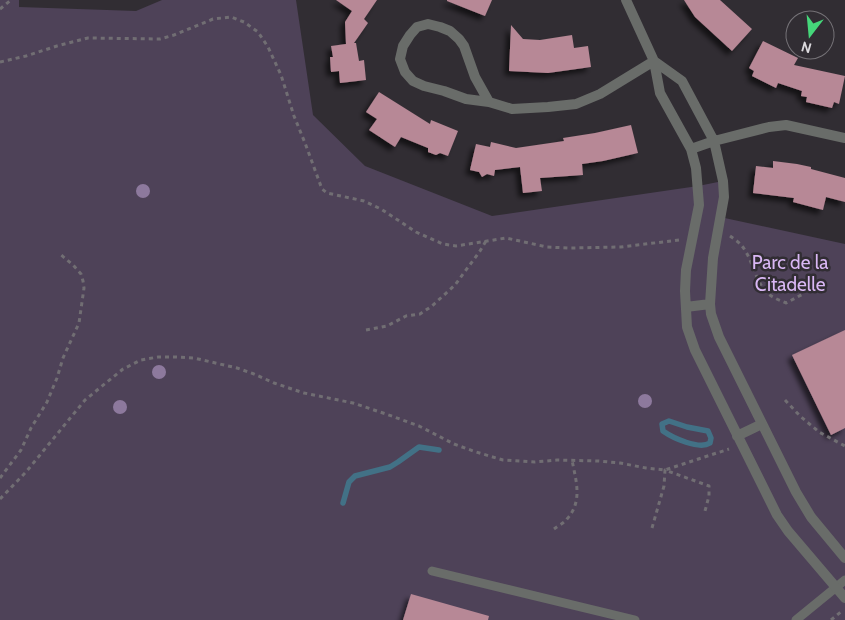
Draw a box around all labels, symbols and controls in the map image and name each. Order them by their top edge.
north arrow [785,10,835,60]
text: N [799,37,814,58]
park label: Parc de la Citadelle [752,251,828,296]

